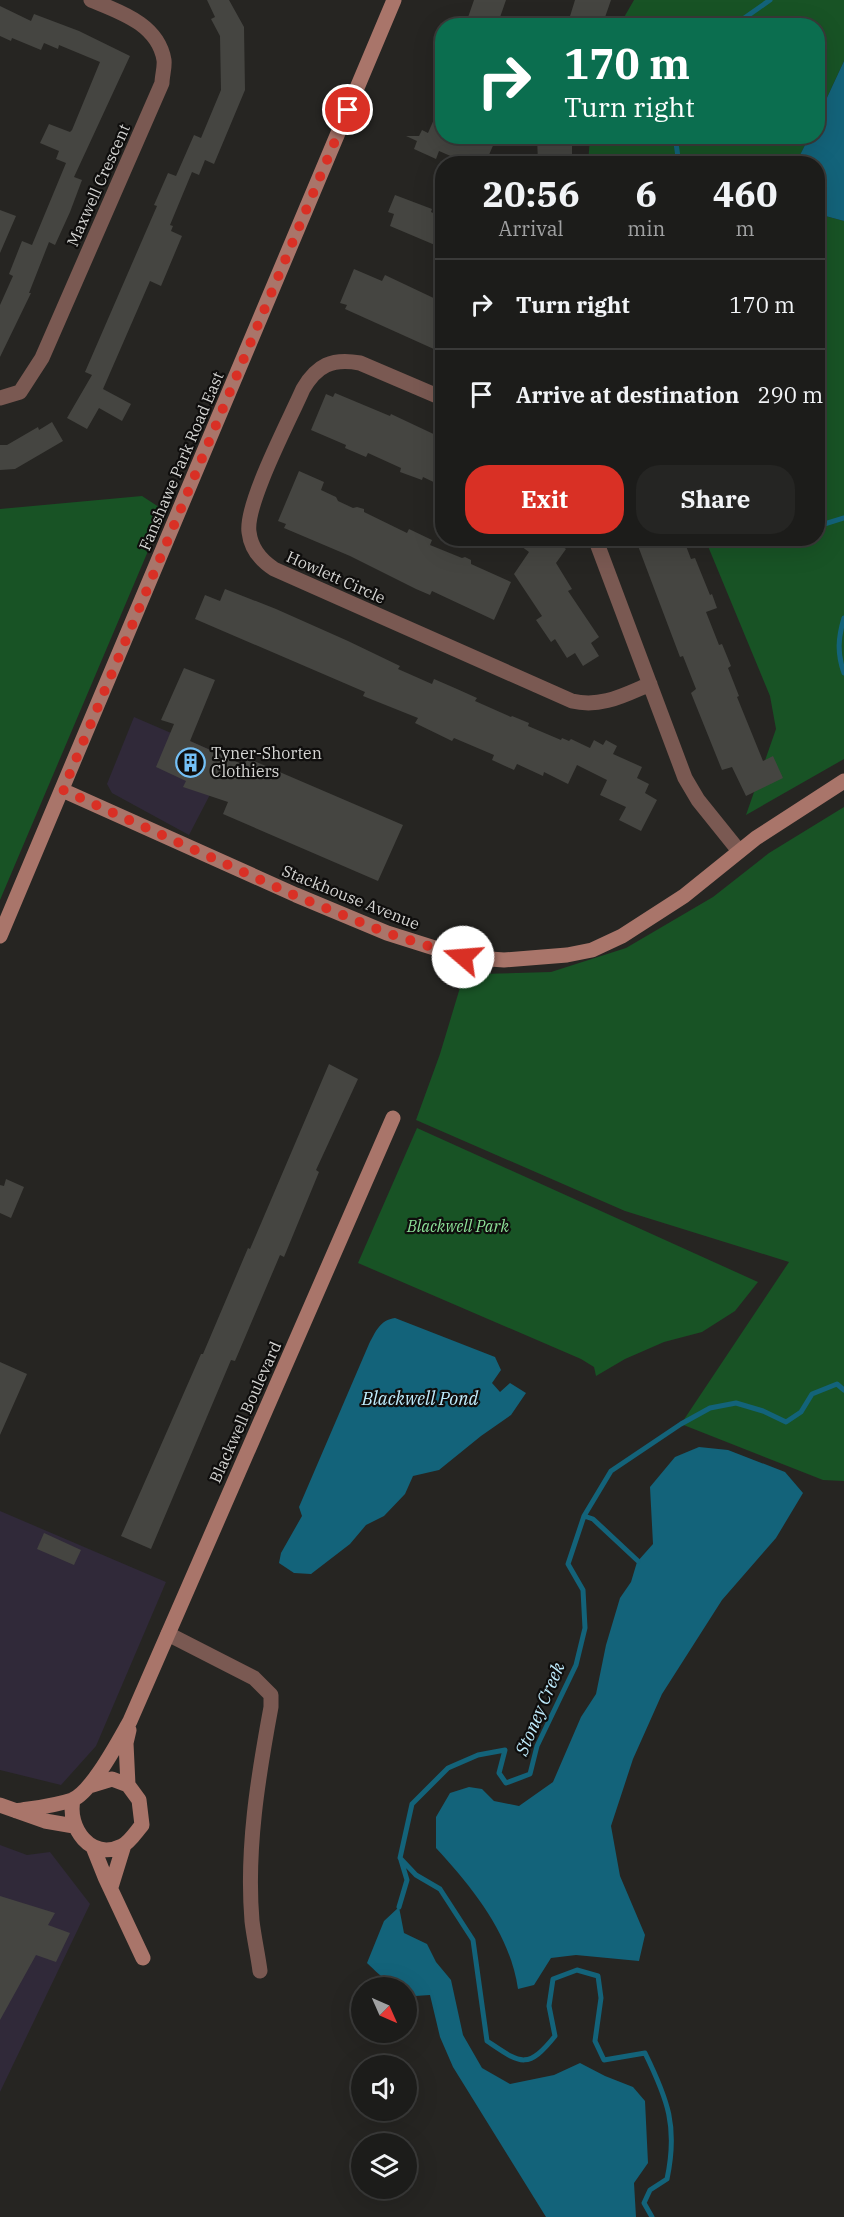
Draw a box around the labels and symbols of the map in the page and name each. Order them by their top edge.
pin [322,84,373,135]
street label: Maxwell Crescent [62,120,134,249]
street label: Fanshawe Park Road East [134,368,228,553]
street label: Howlett Circle [283,546,389,608]
place label: Tyner-Shorten Clothiers [211,743,322,781]
building icon: Tyner-Shorten Clothiers [174,746,206,778]
street label: Stackhouse Avenue [279,860,423,934]
position arrow [431,925,495,989]
park label: Blackwell Park [406,1216,510,1236]
street label: Blackwell Boulevard [205,1338,285,1486]
water label: Blackwell Pond [361,1387,479,1410]
water label: Stoney Creek [509,1658,570,1760]
north arrow [351,1977,417,2043]

